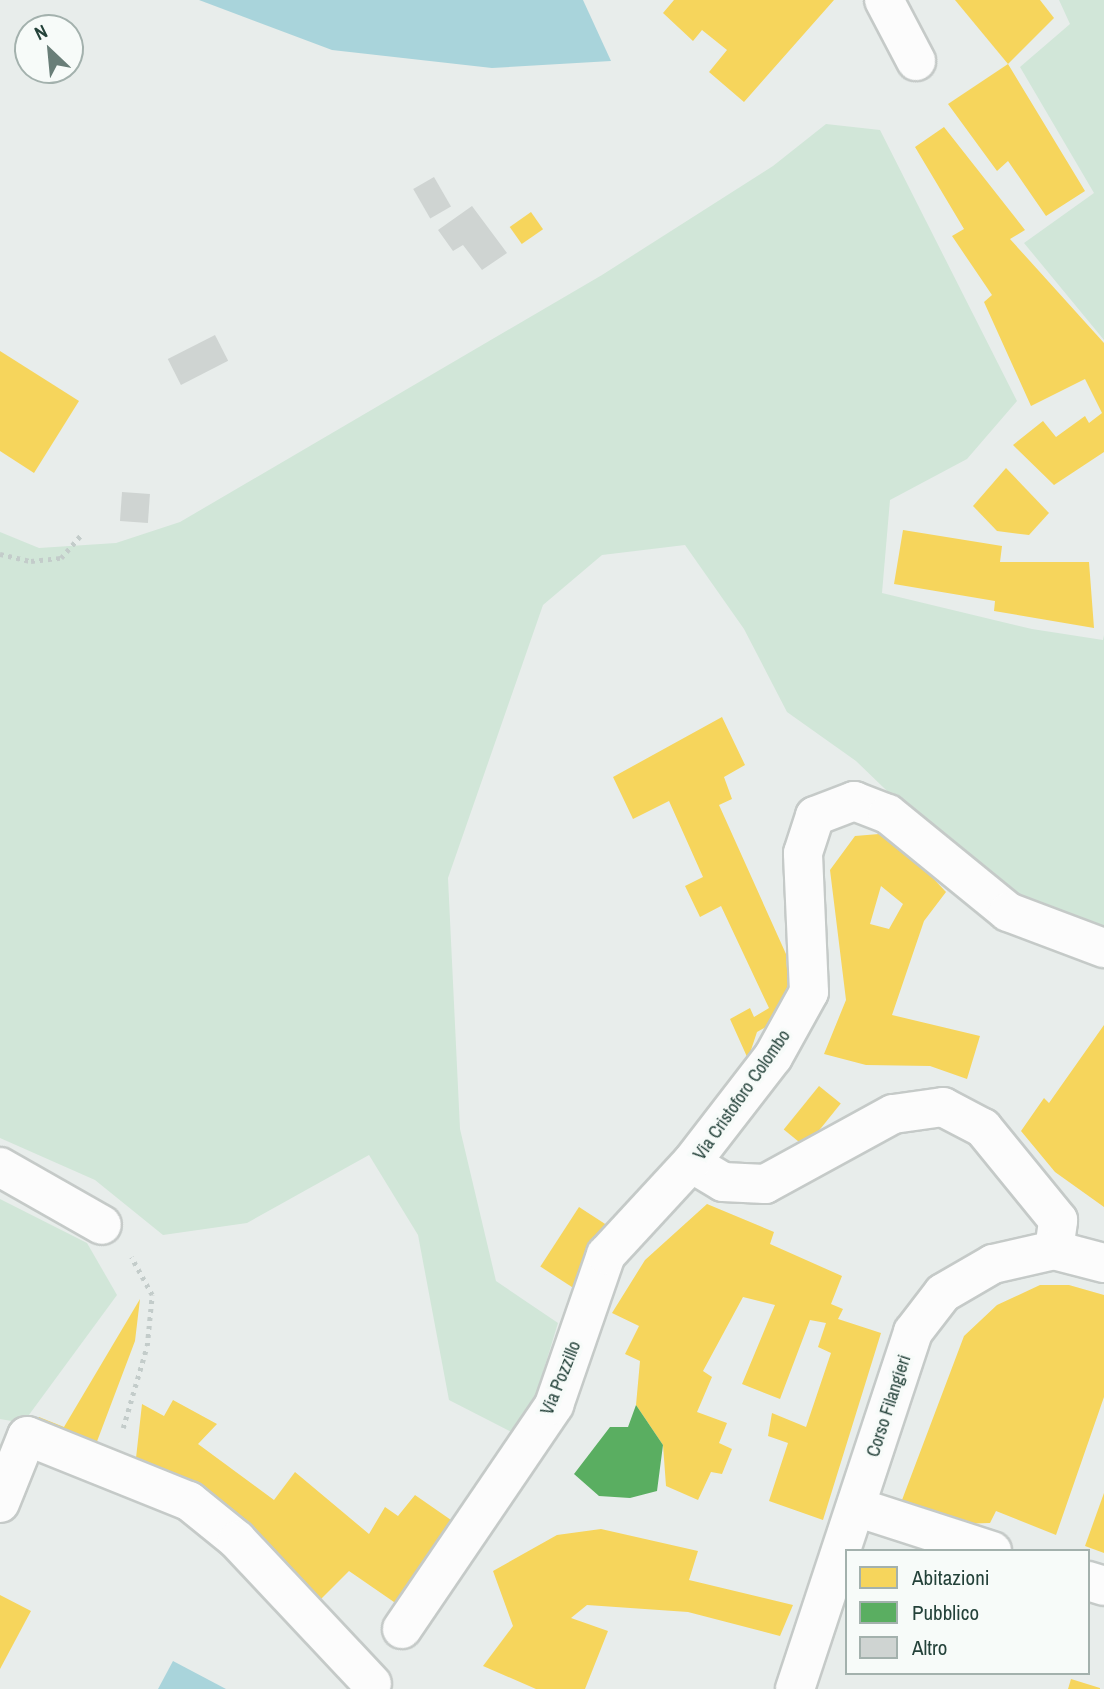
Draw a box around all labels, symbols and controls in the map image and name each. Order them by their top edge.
north arrow [14,14,84,84]
text: N [30,18,51,46]
street label: Via Cristoforo Colombo [689,1026,795,1164]
street label: Via Pozzillo [536,1338,586,1418]
street label: Corso Filangieri [862,1352,916,1460]
legend [845,1549,1090,1675]
text: Abitazioni [912,1563,990,1592]
text: Pubblico [912,1598,979,1627]
text: Altro [912,1633,947,1662]

